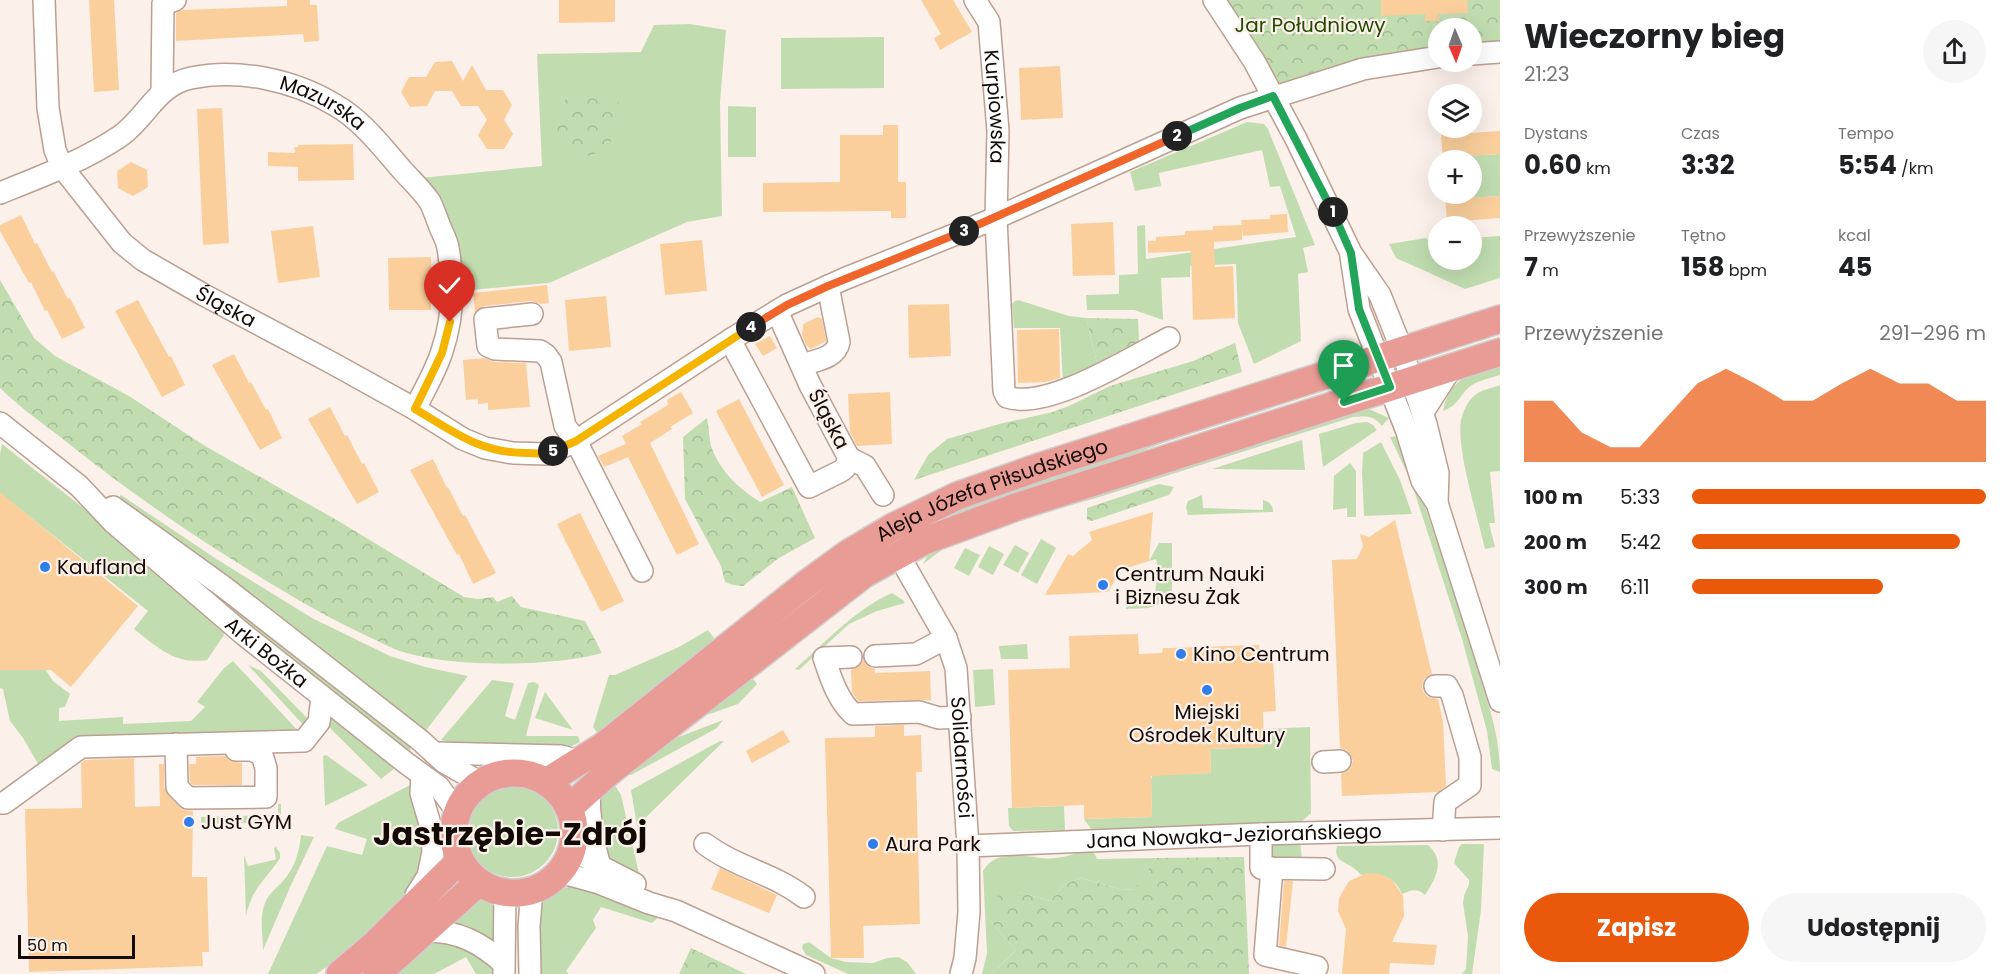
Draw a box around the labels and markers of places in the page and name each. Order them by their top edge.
pin: 2 [1162,121,1192,151]
pin: 1 [1318,197,1348,227]
pin: 3 [949,216,979,246]
pin [424,260,475,322]
pin: 4 [736,312,766,342]
pin [1318,340,1369,402]
pin: 5 [538,436,568,466]
place label: Kaufland [57,553,147,581]
marker: Kaufland [38,560,52,574]
place label: Centrum Nauki i Biznesu Żak [1115,560,1265,611]
marker: Centrum Nauki i Biznesu Żak [1096,578,1110,592]
place label: Kino Centrum [1193,640,1330,668]
marker: Kino Centrum [1174,647,1188,661]
marker: Miejski Ośrodek Kultury [1200,683,1214,697]
place label: Miejski Ośrodek Kultury [1129,698,1285,749]
place label: Just GYM [201,808,292,836]
marker: Just GYM [182,815,196,829]
place label: Aura Park [885,830,981,858]
marker: Aura Park [866,837,880,851]

